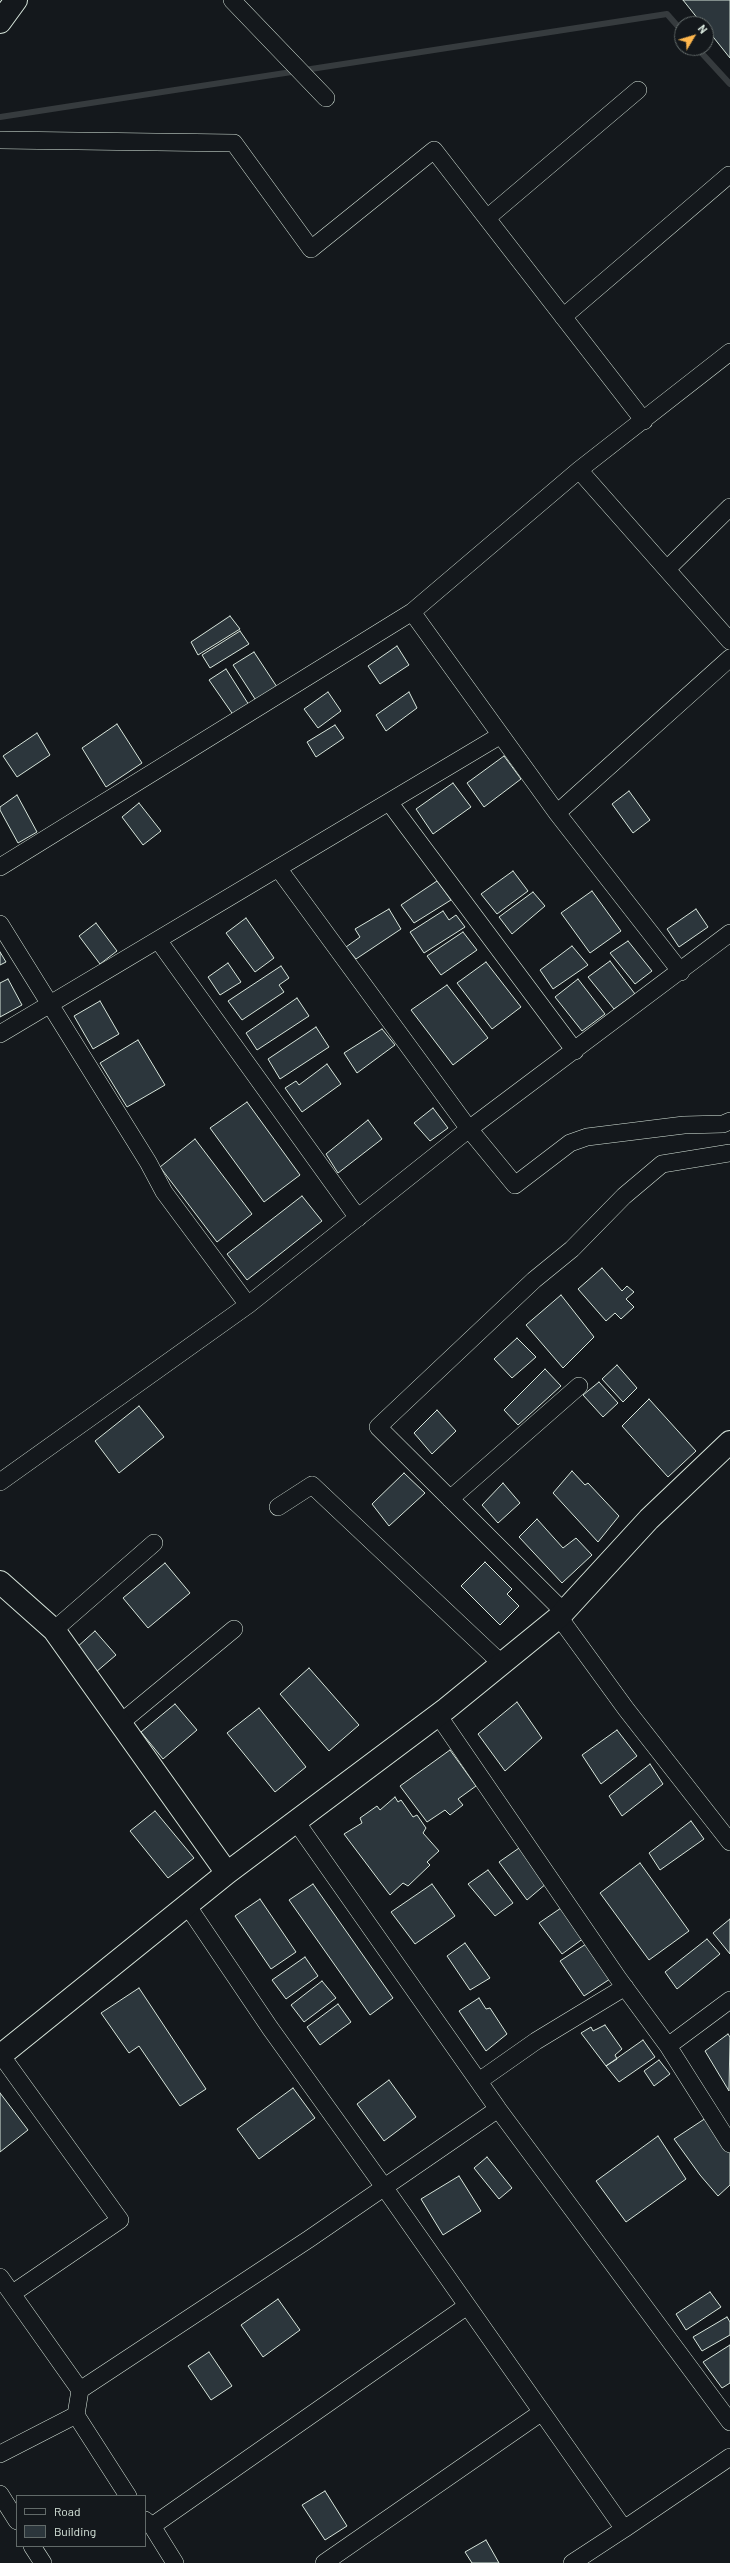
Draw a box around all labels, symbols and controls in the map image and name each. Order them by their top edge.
north arrow [674,16,714,56]
text: N [696,22,710,36]
legend [16,2495,146,2547]
text: Road [54,2504,81,2518]
text: Building [54,2524,96,2538]

